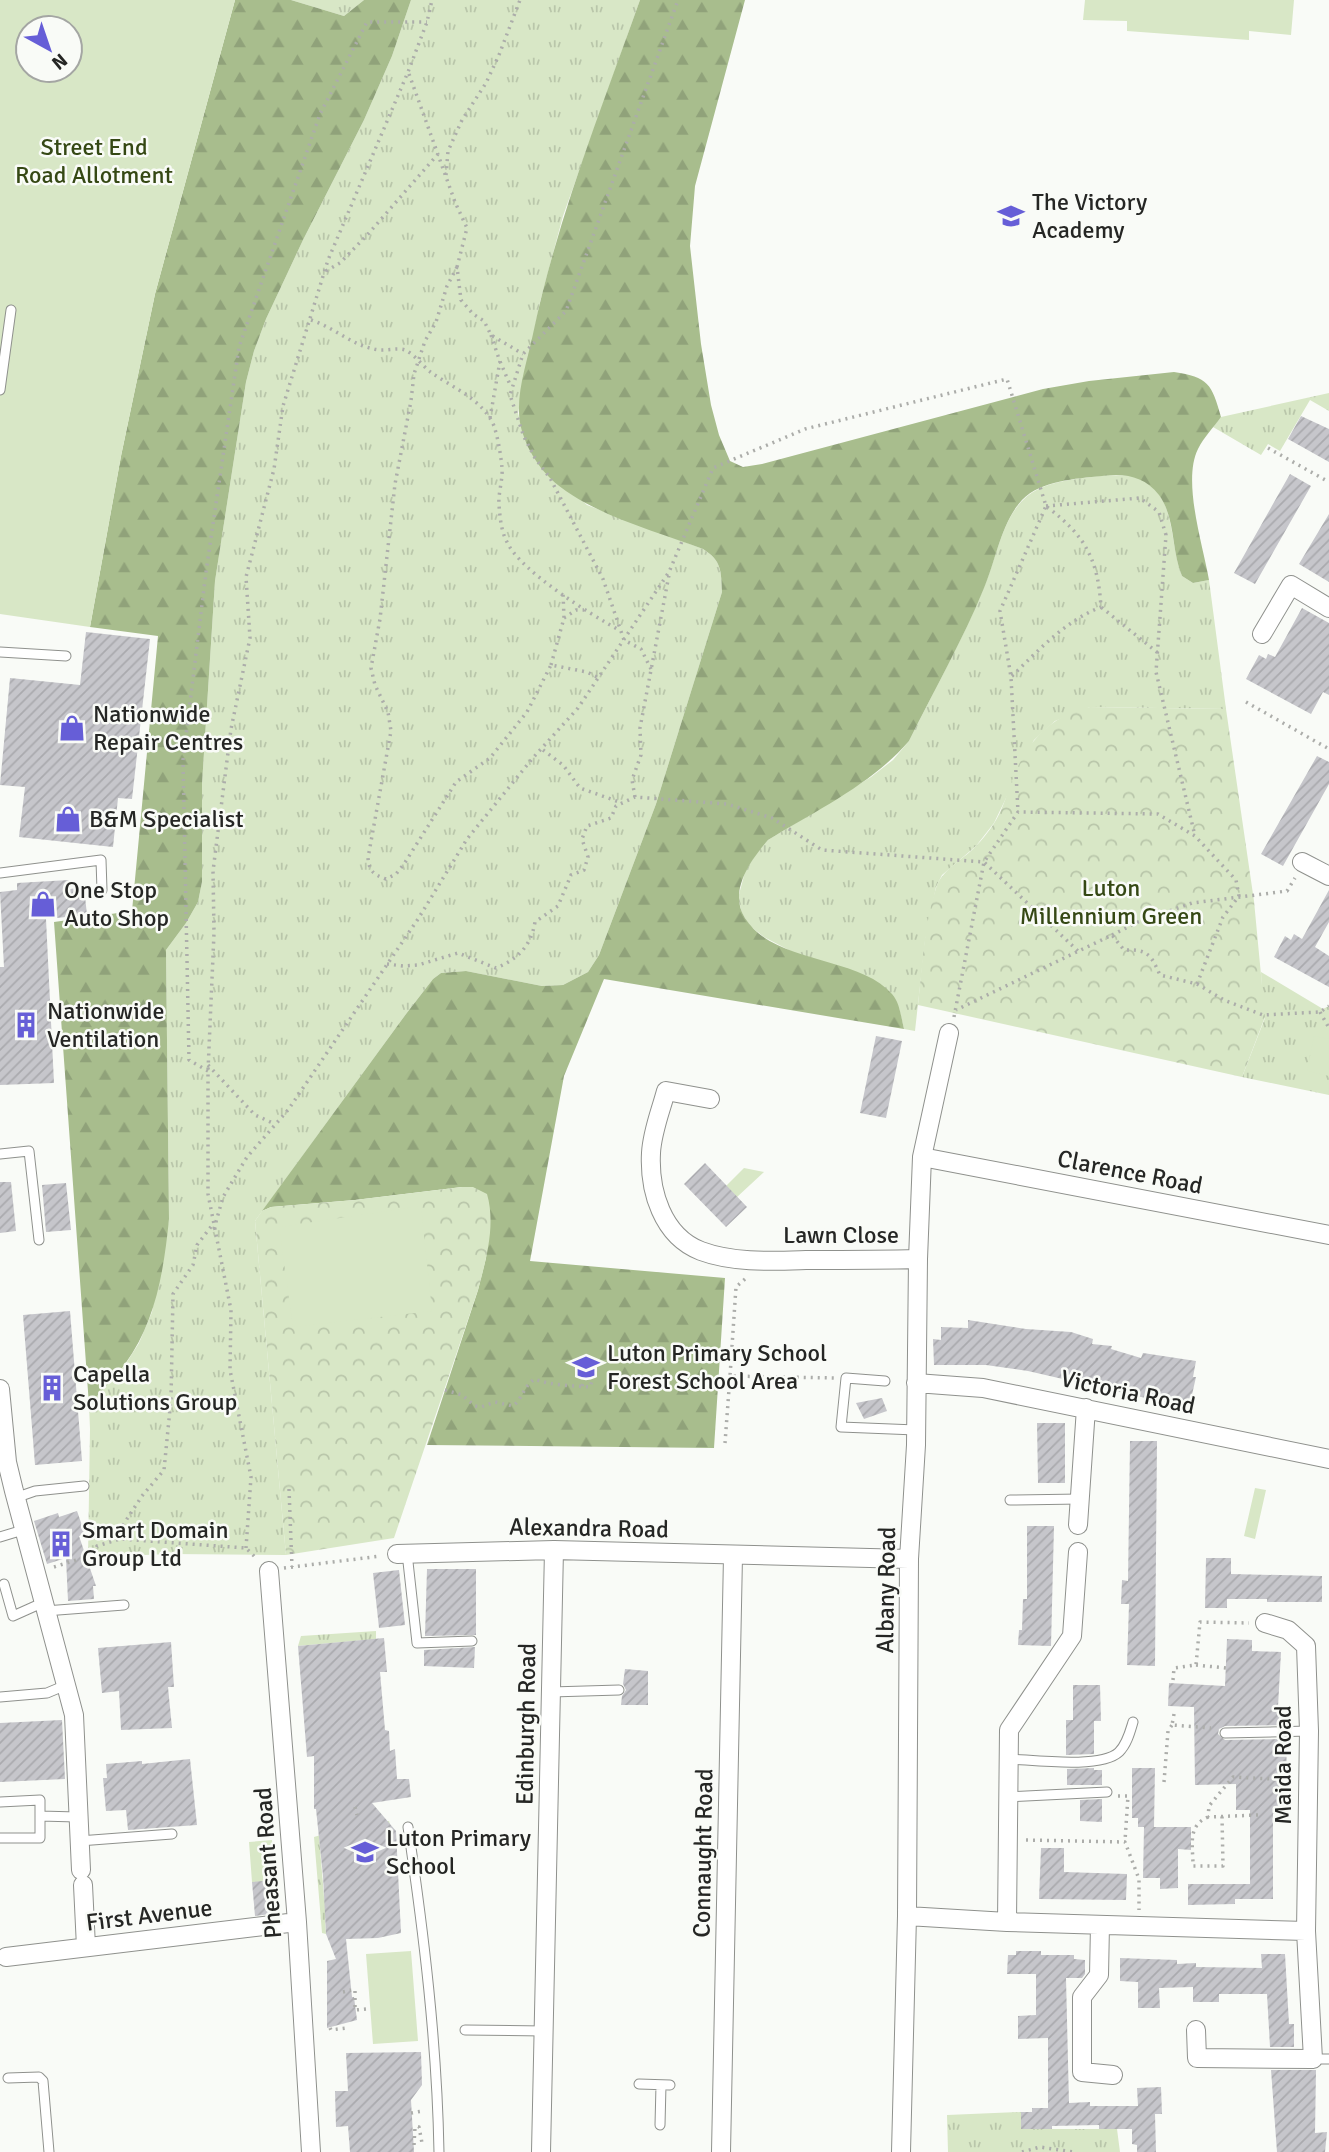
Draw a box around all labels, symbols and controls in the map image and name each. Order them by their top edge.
north arrow [14,14,84,84]
text: N [47,48,72,75]
park label: Street End Road Allotment [15,132,173,190]
place label: The Victory Academy [1032,187,1147,245]
school or university icon: The Victory Academy [996,201,1026,231]
place label: Nationwide Repair Centres [93,699,243,757]
shop icon: Nationwide Repair Centres [57,713,87,743]
shop icon: B&M Specialist [53,804,83,834]
place label: B&M Specialist [89,804,244,834]
park label: Luton Millennium Green [1020,873,1202,931]
place label: One Stop Auto Shop [64,875,169,933]
shop icon: One Stop Auto Shop [28,889,58,919]
place label: Nationwide Ventilation [47,996,164,1054]
building icon: Nationwide Ventilation [11,1010,41,1040]
street label: Clarence Road [1055,1143,1205,1201]
street label: Lawn Close [783,1220,899,1250]
place label: Luton Primary School Forest School Area [607,1338,827,1396]
school or university icon: Luton Primary School Forest School Area [571,1352,601,1382]
place label: Capella Solutions Group [73,1359,237,1417]
street label: Victoria Road [1058,1363,1198,1421]
building icon: Capella Solutions Group [37,1373,67,1403]
street label: Alexandra Road [509,1512,669,1544]
place label: Smart Domain Group Ltd [82,1515,229,1573]
street label: Albany Road [870,1526,902,1654]
building icon: Smart Domain Group Ltd [46,1529,76,1559]
street label: Edinburgh Road [510,1643,542,1805]
street label: Maida Road [1268,1705,1298,1825]
street label: Connaught Road [687,1768,719,1938]
street label: Pheasant Road [248,1786,288,1940]
place label: Luton Primary School [386,1823,531,1881]
school or university icon: Luton Primary School [350,1837,380,1867]
street label: First Avenue [84,1892,214,1938]

